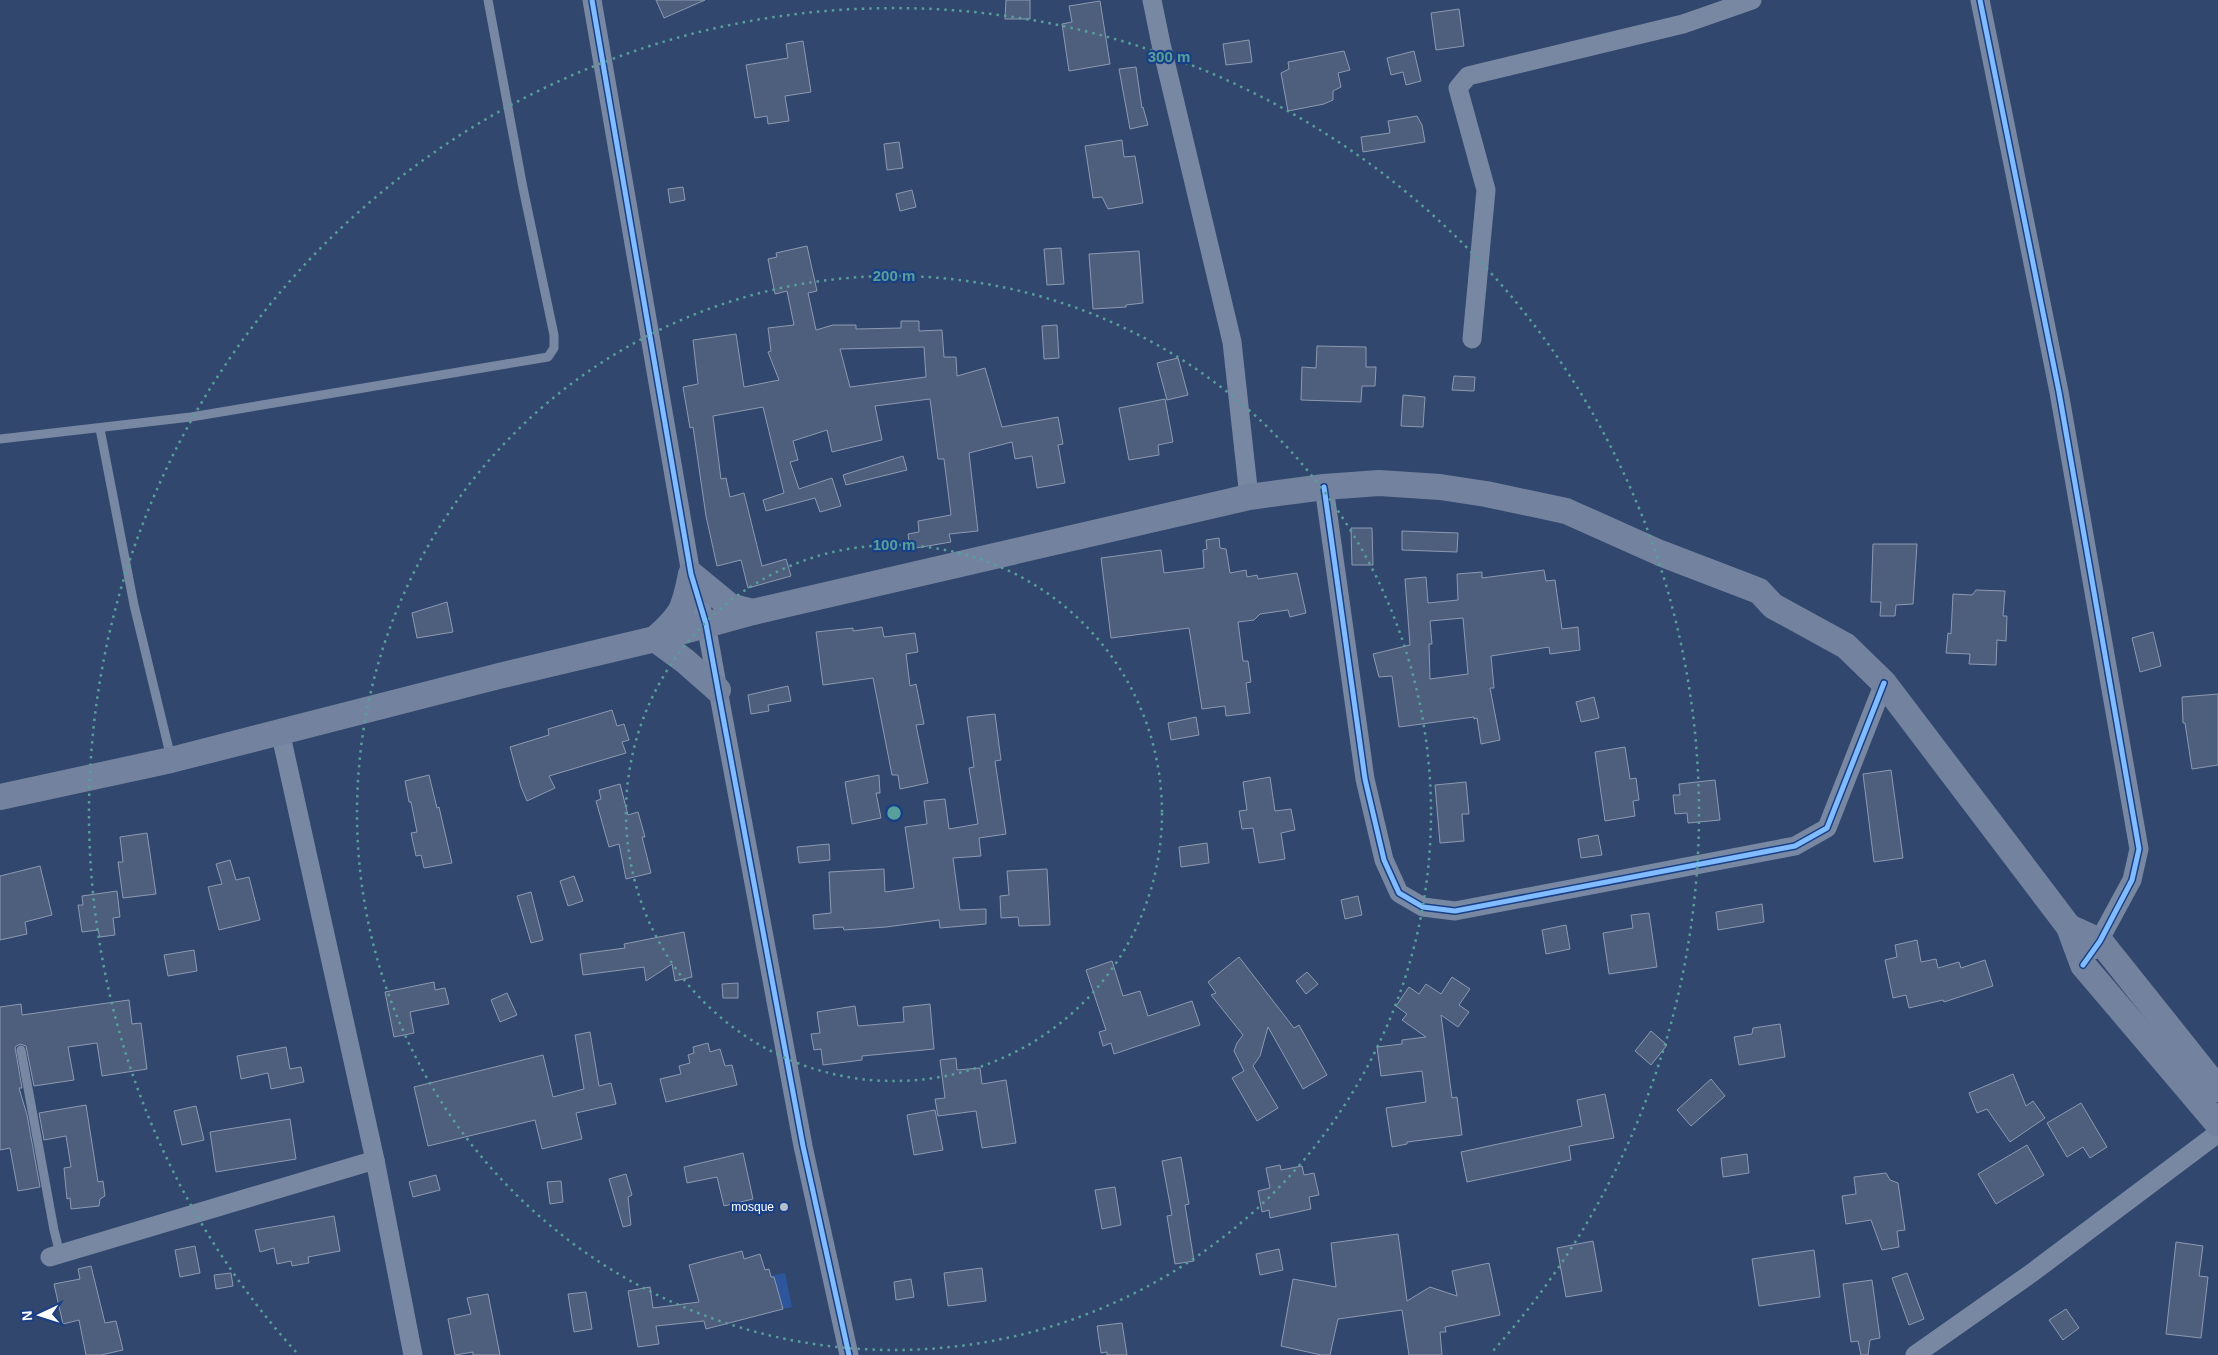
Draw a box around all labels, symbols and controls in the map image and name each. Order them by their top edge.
text: 300 m [1148,48,1190,65]
text: 200 m [873,267,915,284]
text: 100 m [873,536,915,553]
centre of rings [885,804,903,822]
place label: mosque [731,1200,774,1214]
marker: mosque [778,1201,790,1213]
north arrow [15,1290,65,1340]
text: N [19,1310,35,1322]

